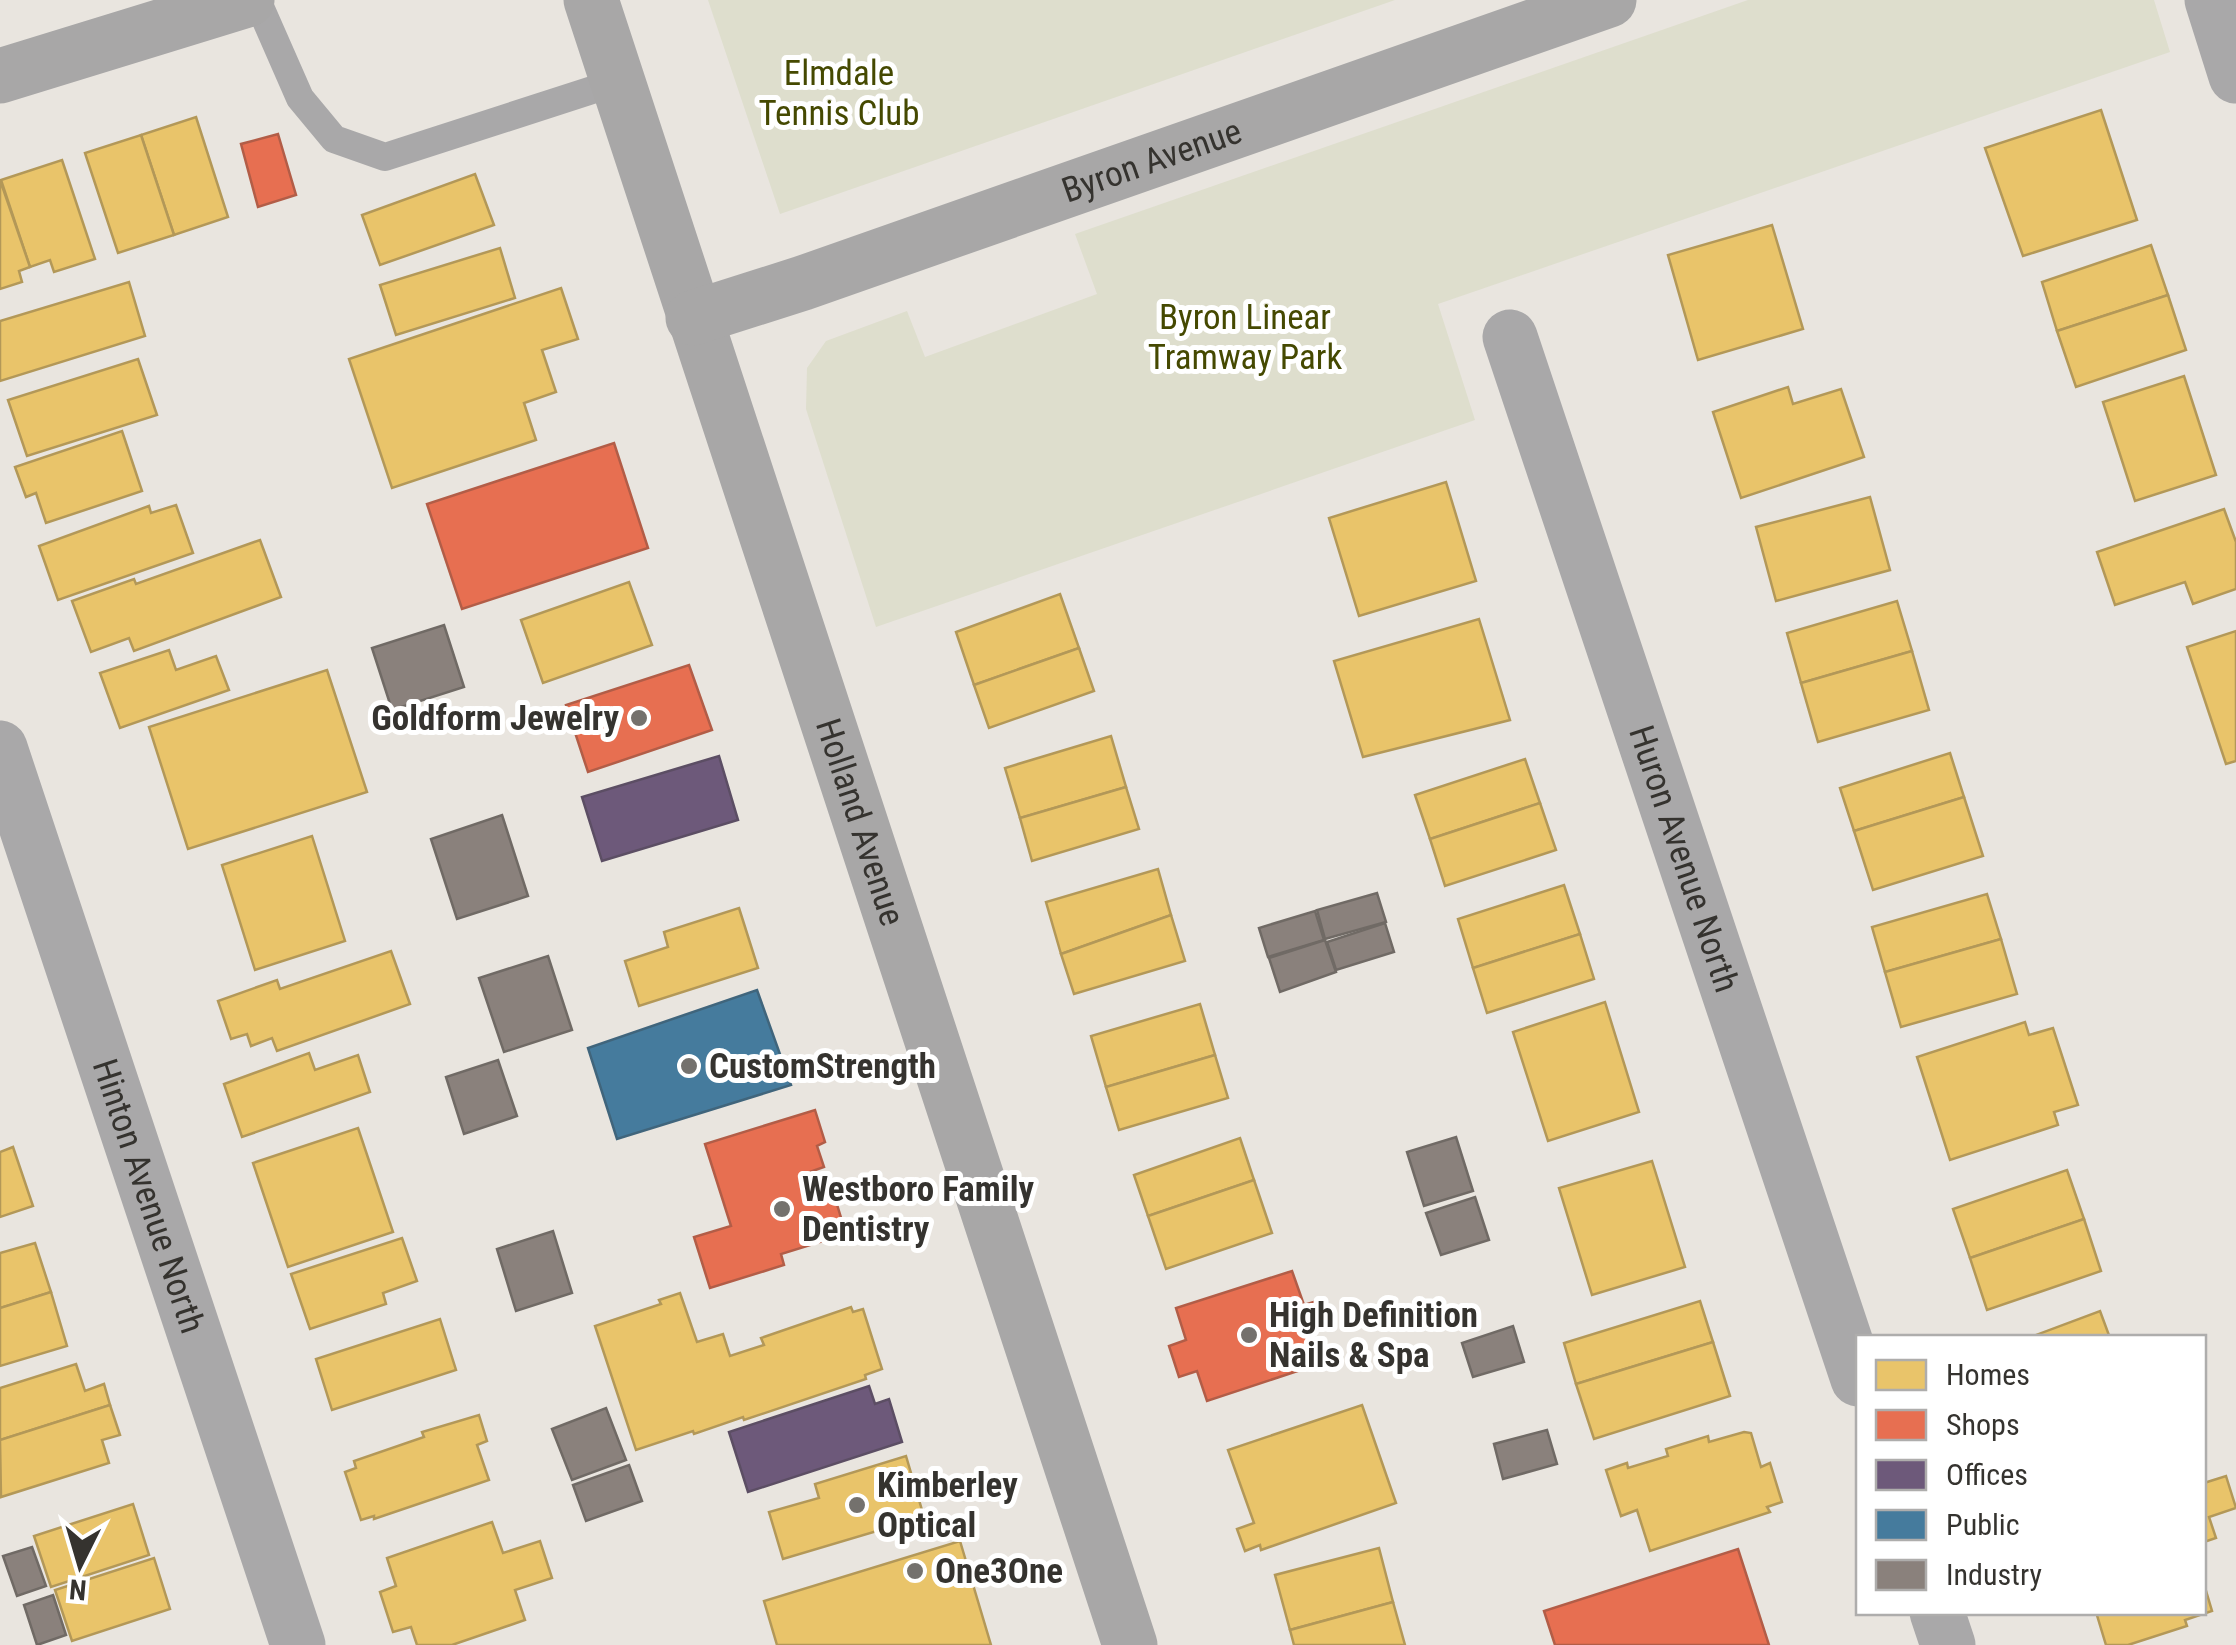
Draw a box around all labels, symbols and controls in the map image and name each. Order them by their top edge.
park label: Elmdale Tennis Club [759,53,919,134]
street label: Byron Avenue [1057,111,1247,211]
park label: Byron Linear Tramway Park [1148,297,1342,378]
place label: Goldform Jewelry [371,698,619,739]
marker: Goldform Jewelry [628,707,650,729]
street label: Holland Avenue [807,713,913,931]
street label: Huron Avenue North [1620,720,1747,997]
place label: CustomStrength [709,1046,936,1087]
street label: Hinton Avenue North [84,1054,213,1338]
marker: CustomStrength [678,1055,700,1077]
place label: Westboro Family Dentistry [802,1169,1034,1250]
marker: Westboro Family Dentistry [771,1198,793,1220]
place label: High Definition Nails & Spa [1269,1295,1478,1376]
marker: High Definition Nails & Spa [1238,1324,1260,1346]
legend [1856,1335,2206,1615]
text: Homes [1946,1357,2030,1392]
text: Shops [1946,1407,2020,1442]
text: Offices [1946,1457,2028,1492]
place label: Kimberley Optical [877,1465,1018,1546]
marker: Kimberley Optical [846,1494,868,1516]
text: Public [1946,1507,2020,1542]
north arrow [30,1515,130,1615]
place label: One3One [935,1551,1063,1592]
text: Industry [1946,1557,2042,1592]
marker: One3One [904,1560,926,1582]
text: N [68,1572,88,1607]

